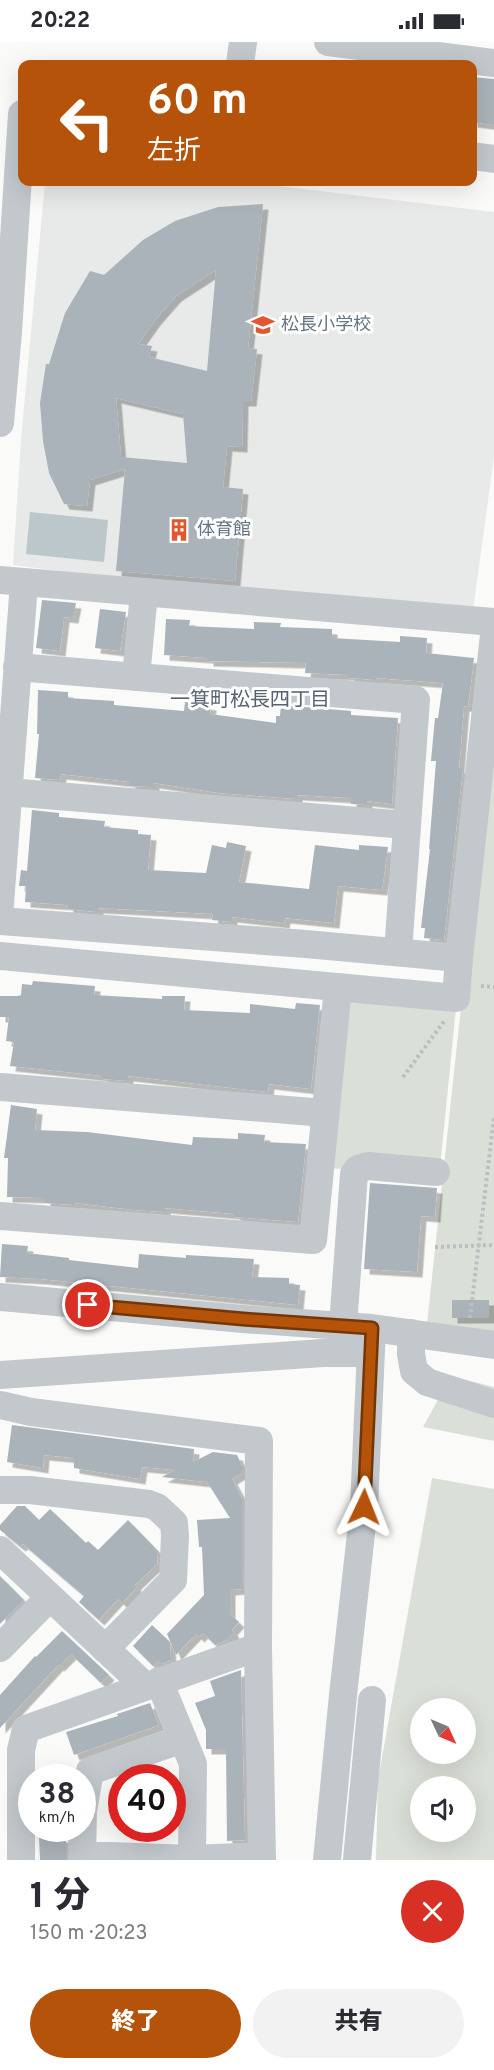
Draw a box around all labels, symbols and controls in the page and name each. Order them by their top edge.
text: 20:22 [30,8,90,35]
text: 60 m [147,76,248,129]
icon: left [48,84,126,162]
text: 左折 [147,135,201,169]
school or university icon: 松長小学校 [250,312,276,338]
place label: 松長小学校 [281,314,371,337]
building icon: 体育館 [166,517,192,543]
place label: 体育館 [197,519,251,542]
district label: 一箕町松長四丁目 [170,688,330,714]
pin [62,1279,113,1330]
icon: arrive [71,1288,104,1321]
position arrow [332,1475,396,1539]
north arrow [410,1698,476,1764]
map controls [410,1698,476,1842]
speed limit sign: 40 [108,1764,186,1842]
button: sound [410,1776,476,1842]
text: 38 [39,1777,75,1814]
text: km/h [39,1809,75,1828]
text: 1 分 [30,1875,90,1921]
button: close [401,1880,464,1943]
text: 150 m · 20:23 [30,1921,148,1947]
button: 終了 [30,1989,241,2058]
button: 共有 [253,1989,464,2058]

